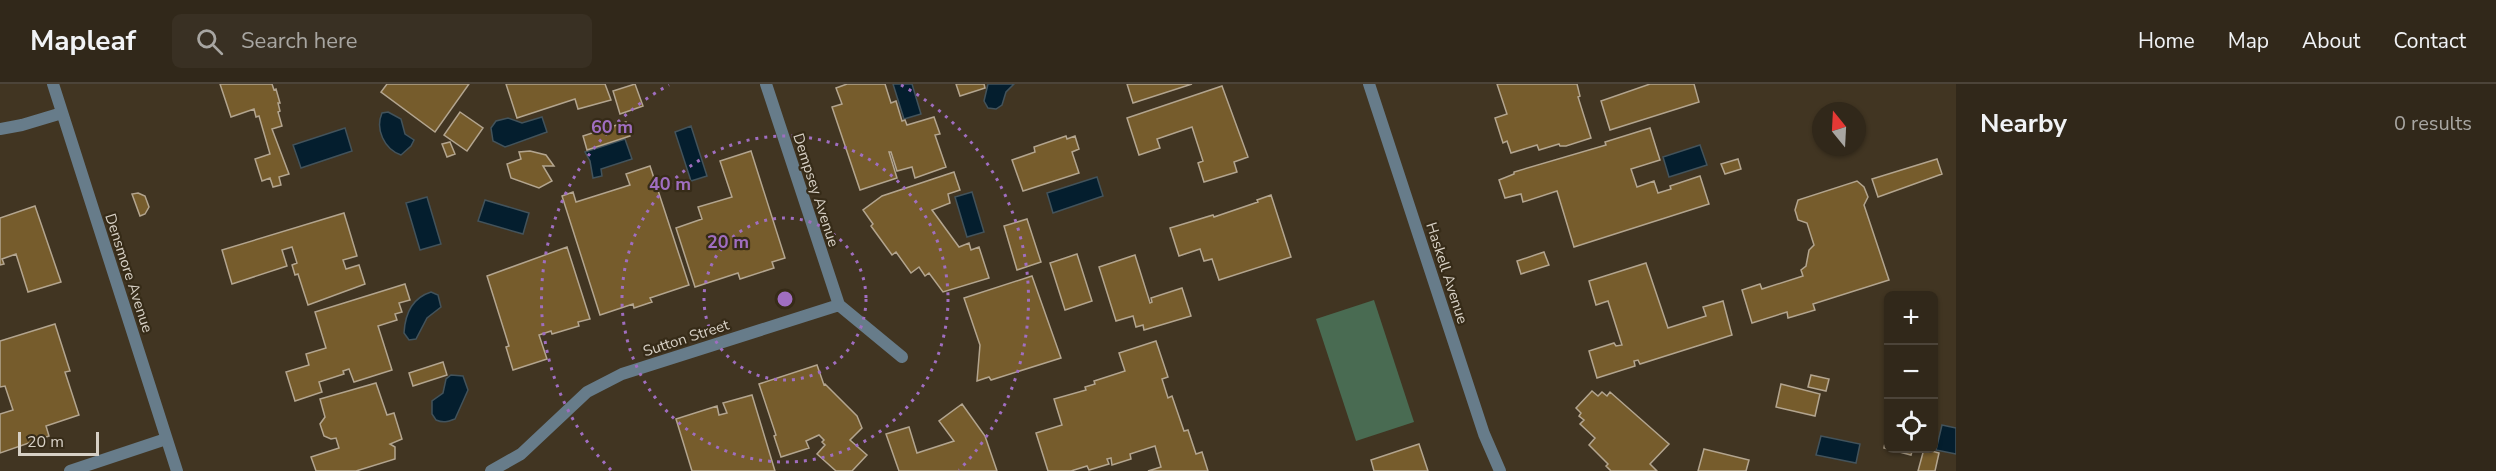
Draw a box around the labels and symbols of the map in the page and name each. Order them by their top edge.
north arrow [1812,102,1866,156]
text: 60 m [591,115,633,139]
street label: Dempsey Avenue [788,131,844,249]
text: 40 m [649,172,691,196]
street label: Densmore Avenue [100,211,158,335]
street label: Haskell Avenue [1421,220,1473,326]
text: 20 m [707,230,749,254]
centre of rings [775,289,795,309]
street label: Sutton Street [640,314,732,361]
scale bar [18,429,99,456]

